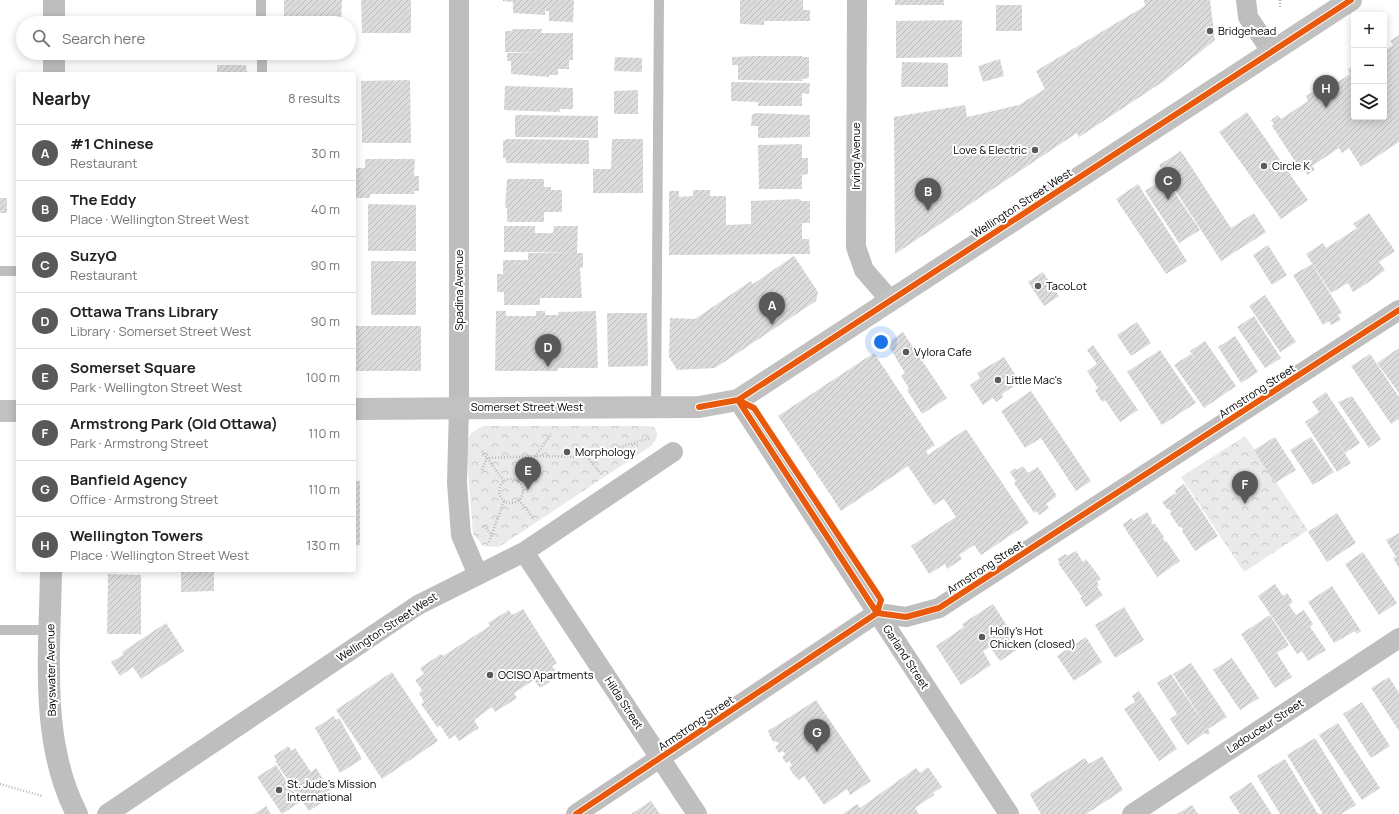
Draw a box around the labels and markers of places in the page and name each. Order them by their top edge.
place label: Bridgehead [1218,23,1276,38]
marker: Bridgehead [1205,26,1215,36]
pin: H [1313,75,1339,108]
place label: Love & Electric [953,142,1027,157]
marker: Love & Electric [1030,145,1040,155]
place label: Circle K [1272,158,1310,173]
marker: Circle K [1259,161,1269,171]
pin: C [1155,167,1181,200]
pin: B [915,178,941,211]
place label: TacoLot [1046,278,1087,293]
marker: TacoLot [1033,281,1043,291]
pin: A [759,292,785,325]
pin: D [535,334,561,367]
place label: Vylora Cafe [914,344,972,359]
marker: Vylora Cafe [901,347,911,357]
place label: Little Mac's [1006,372,1062,387]
marker: Little Mac's [993,375,1003,385]
place label: Morphology [575,444,636,459]
marker: Morphology [562,447,572,457]
pin: E [515,457,541,490]
pin: F [1232,471,1258,504]
place label: Holly's Hot Chicken (closed) [990,623,1076,651]
marker: Holly's Hot Chicken (closed) [977,632,987,642]
place label: OCISO Apartments [498,667,594,682]
marker: OCISO Apartments [485,670,495,680]
pin: G [804,719,830,752]
place label: St. Jude's Mission International [287,776,376,804]
marker: St. Jude's Mission International [274,785,284,795]

